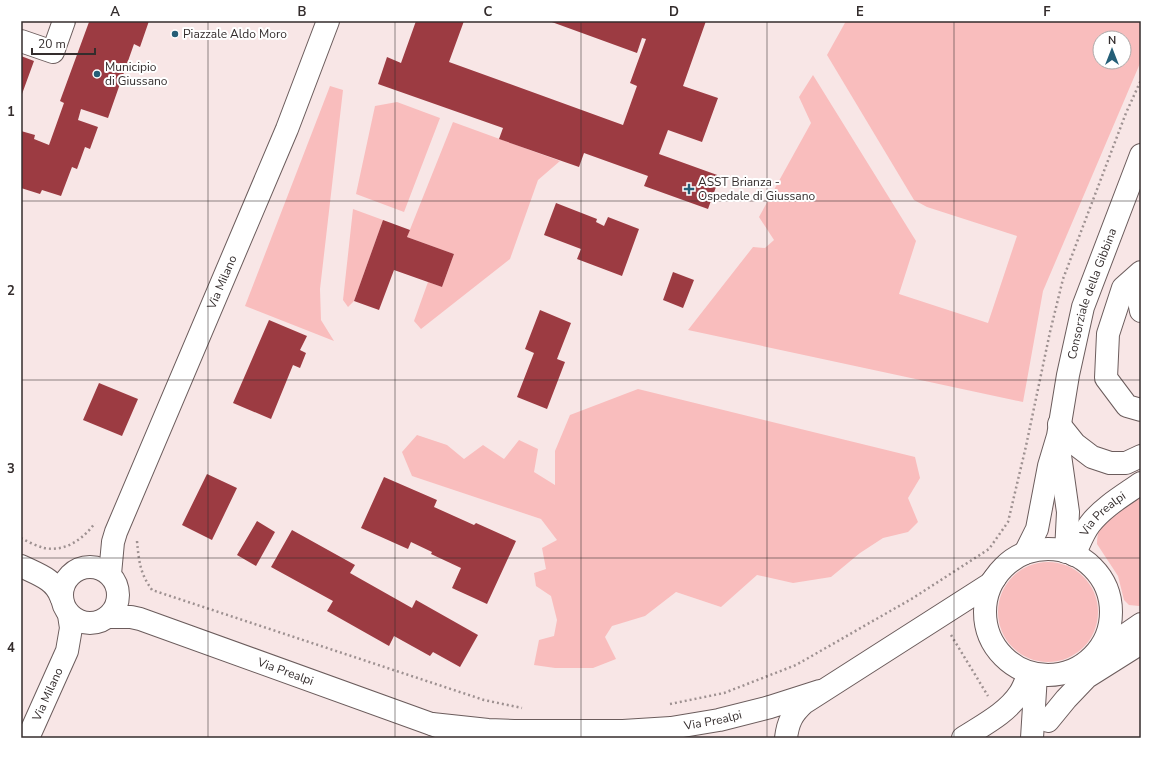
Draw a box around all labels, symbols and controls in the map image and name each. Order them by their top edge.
text: A [110,3,120,21]
text: B [298,3,307,21]
text: C [484,3,493,21]
text: D [669,3,679,21]
text: E [856,3,864,21]
text: F [1043,3,1051,21]
place label: Piazzale Aldo Moro [183,26,287,42]
marker: Piazzale Aldo Moro [170,29,180,39]
scale bar [32,30,95,56]
north arrow [1092,30,1132,70]
text: N [1108,33,1116,48]
text: 20 m [38,36,66,52]
place label: Municipio di Giussano [105,59,168,89]
marker: Municipio di Giussano [92,69,102,79]
text: 1 [7,103,15,121]
place label: ASST Brianza - Ospedale di Giussano [698,174,815,204]
marker: ASST Brianza - Ospedale di Giussano [683,183,695,195]
street label: Consorziale della Gibbina [1064,226,1120,361]
street label: Via Milano [203,252,241,312]
text: 2 [7,282,15,300]
text: 3 [7,460,15,478]
street label: Via Prealpi [1076,488,1129,540]
text: 4 [7,639,15,657]
street label: Via Prealpi [254,654,316,689]
street label: Via Milano [28,665,67,724]
street label: Via Prealpi [682,707,743,734]

